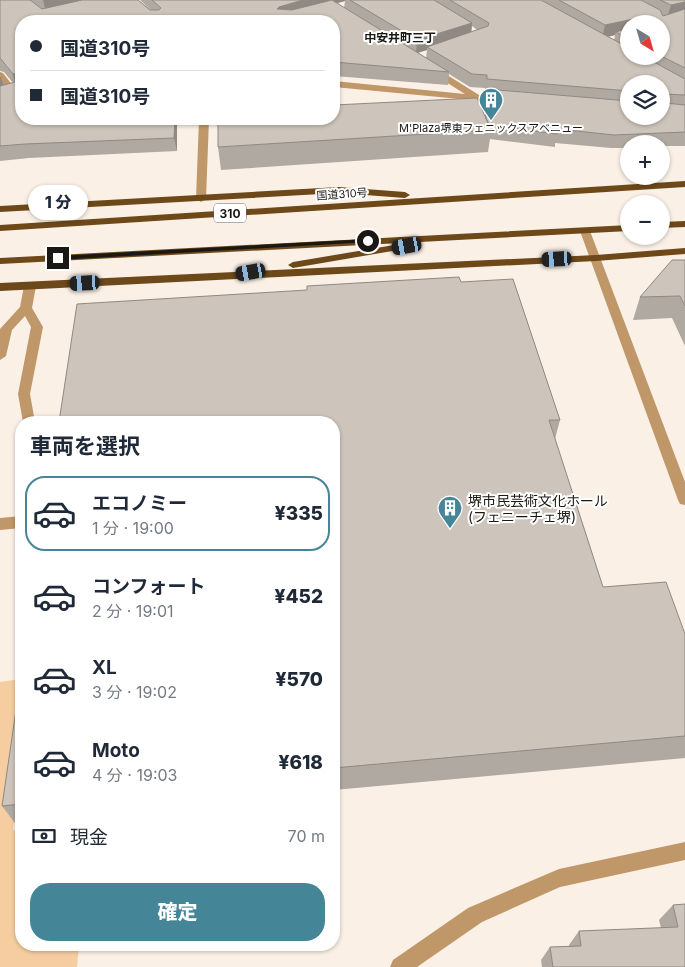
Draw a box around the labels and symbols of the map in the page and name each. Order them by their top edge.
north arrow [620,15,670,65]
district label: 中安井町三丁 [364,30,436,45]
building icon: M'Plaza堺東フェニックスアベニュー [478,87,504,121]
place label: M'Plaza堺東フェニックスアベニュー [399,121,583,135]
street label: 国道310号 [316,185,368,203]
callout: 1 分 [28,186,88,220]
road number: 310 [214,204,246,222]
route start [357,230,379,252]
car [390,236,423,256]
route end [47,247,69,269]
car [541,251,572,267]
car [234,262,267,282]
car [69,275,100,291]
place label: 堺市民芸術文化ホール (フェニーチェ堺) [468,492,608,525]
building icon: 堺市民芸術文化ホール (フェニーチェ堺) [437,495,463,529]

